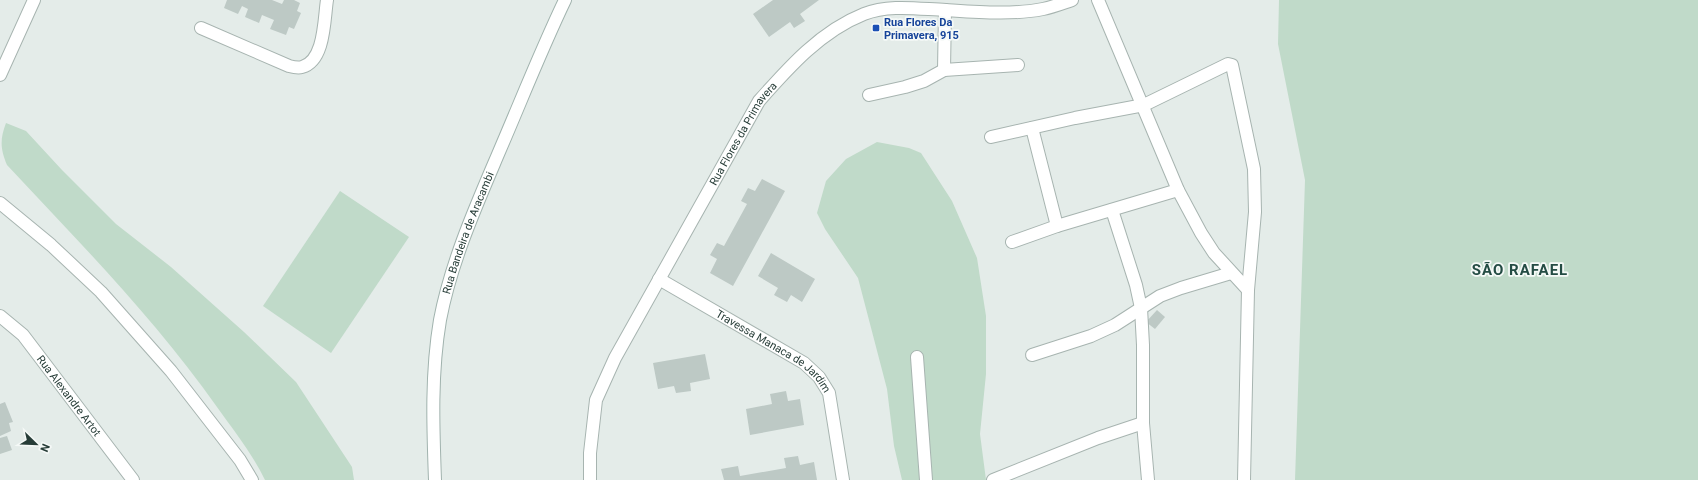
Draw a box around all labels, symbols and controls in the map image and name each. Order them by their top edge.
place label: Rua Flores Da Primavera, 915 [884,16,959,42]
marker: Rua Flores Da Primavera, 915 [871,23,881,33]
street label: Rua Flores da Primavera [707,79,780,188]
street label: Rua Bandeira de Aracambi [440,170,497,295]
district label: SÃO RAFAEL [1472,261,1568,279]
street label: Travessa Manaca de Jardim [713,307,833,395]
street label: Rua Alexandre Artot [34,353,104,439]
north arrow [16,424,56,464]
text: N [37,442,52,454]

